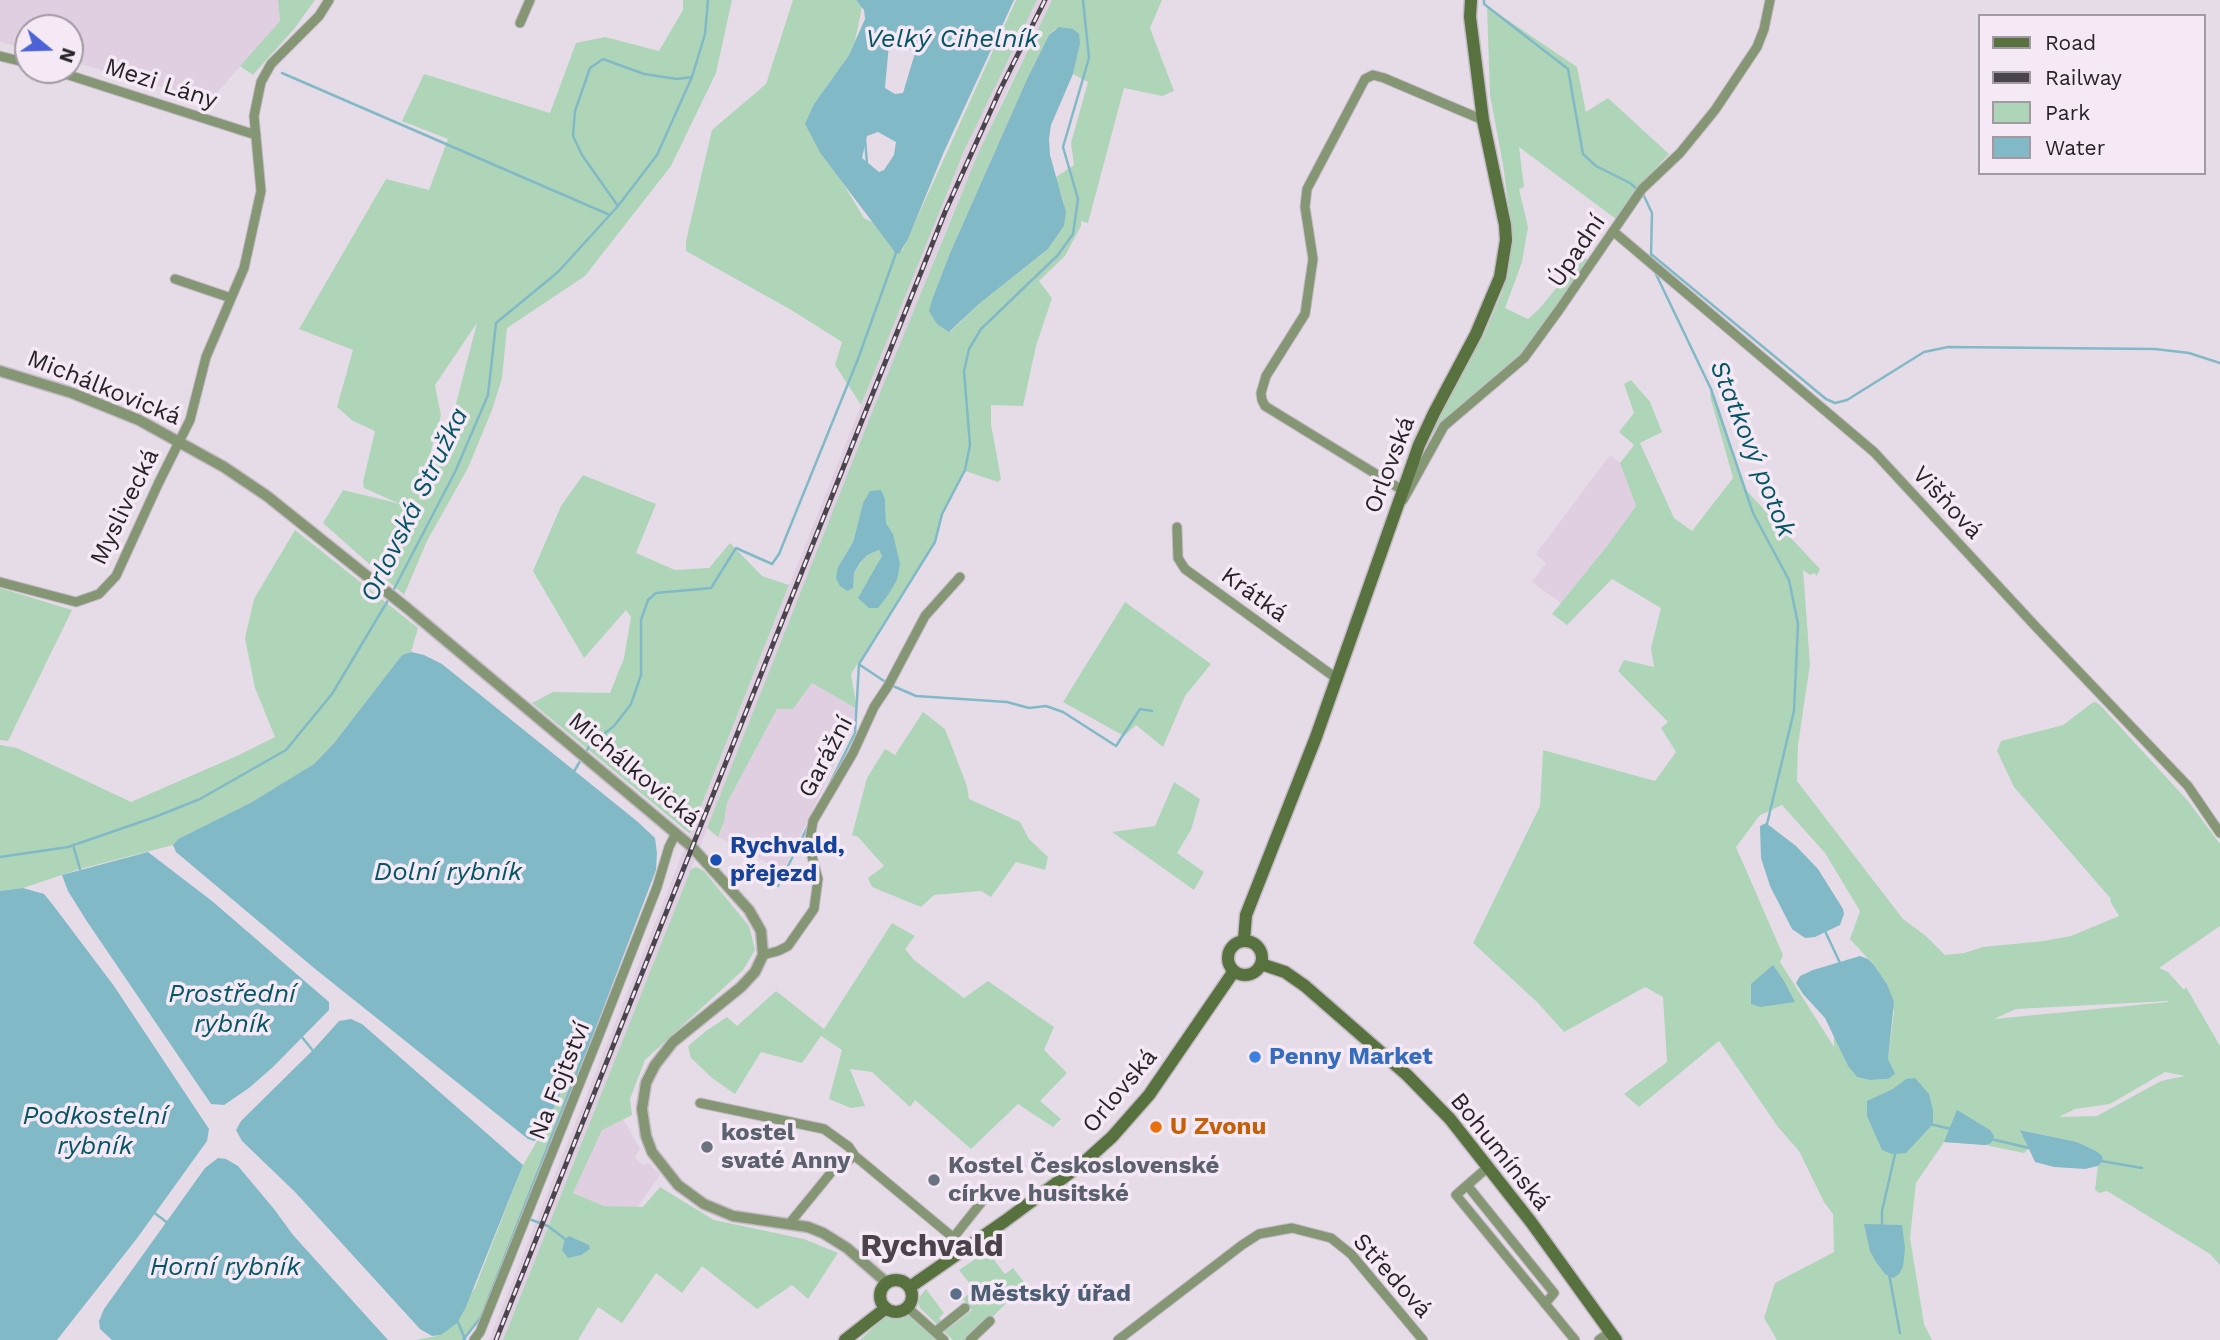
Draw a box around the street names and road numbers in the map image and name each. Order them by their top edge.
street label: Mezi Lány [101,52,221,116]
street label: Úpadní [1542,209,1612,293]
street label: Michálkovická [23,344,185,432]
street label: Orlovská [1358,413,1422,517]
street label: Myslivecká [85,444,165,570]
street label: Višňová [1906,460,1988,546]
street label: Krátká [1215,561,1293,629]
street label: Michálkovická [562,707,706,833]
street label: Garážní [793,711,859,803]
street label: Na Fojtství [523,1018,597,1144]
street label: Orlovská [1076,1043,1164,1139]
street label: Bohumínská [1444,1087,1556,1217]
street label: Středová [1347,1228,1437,1324]

